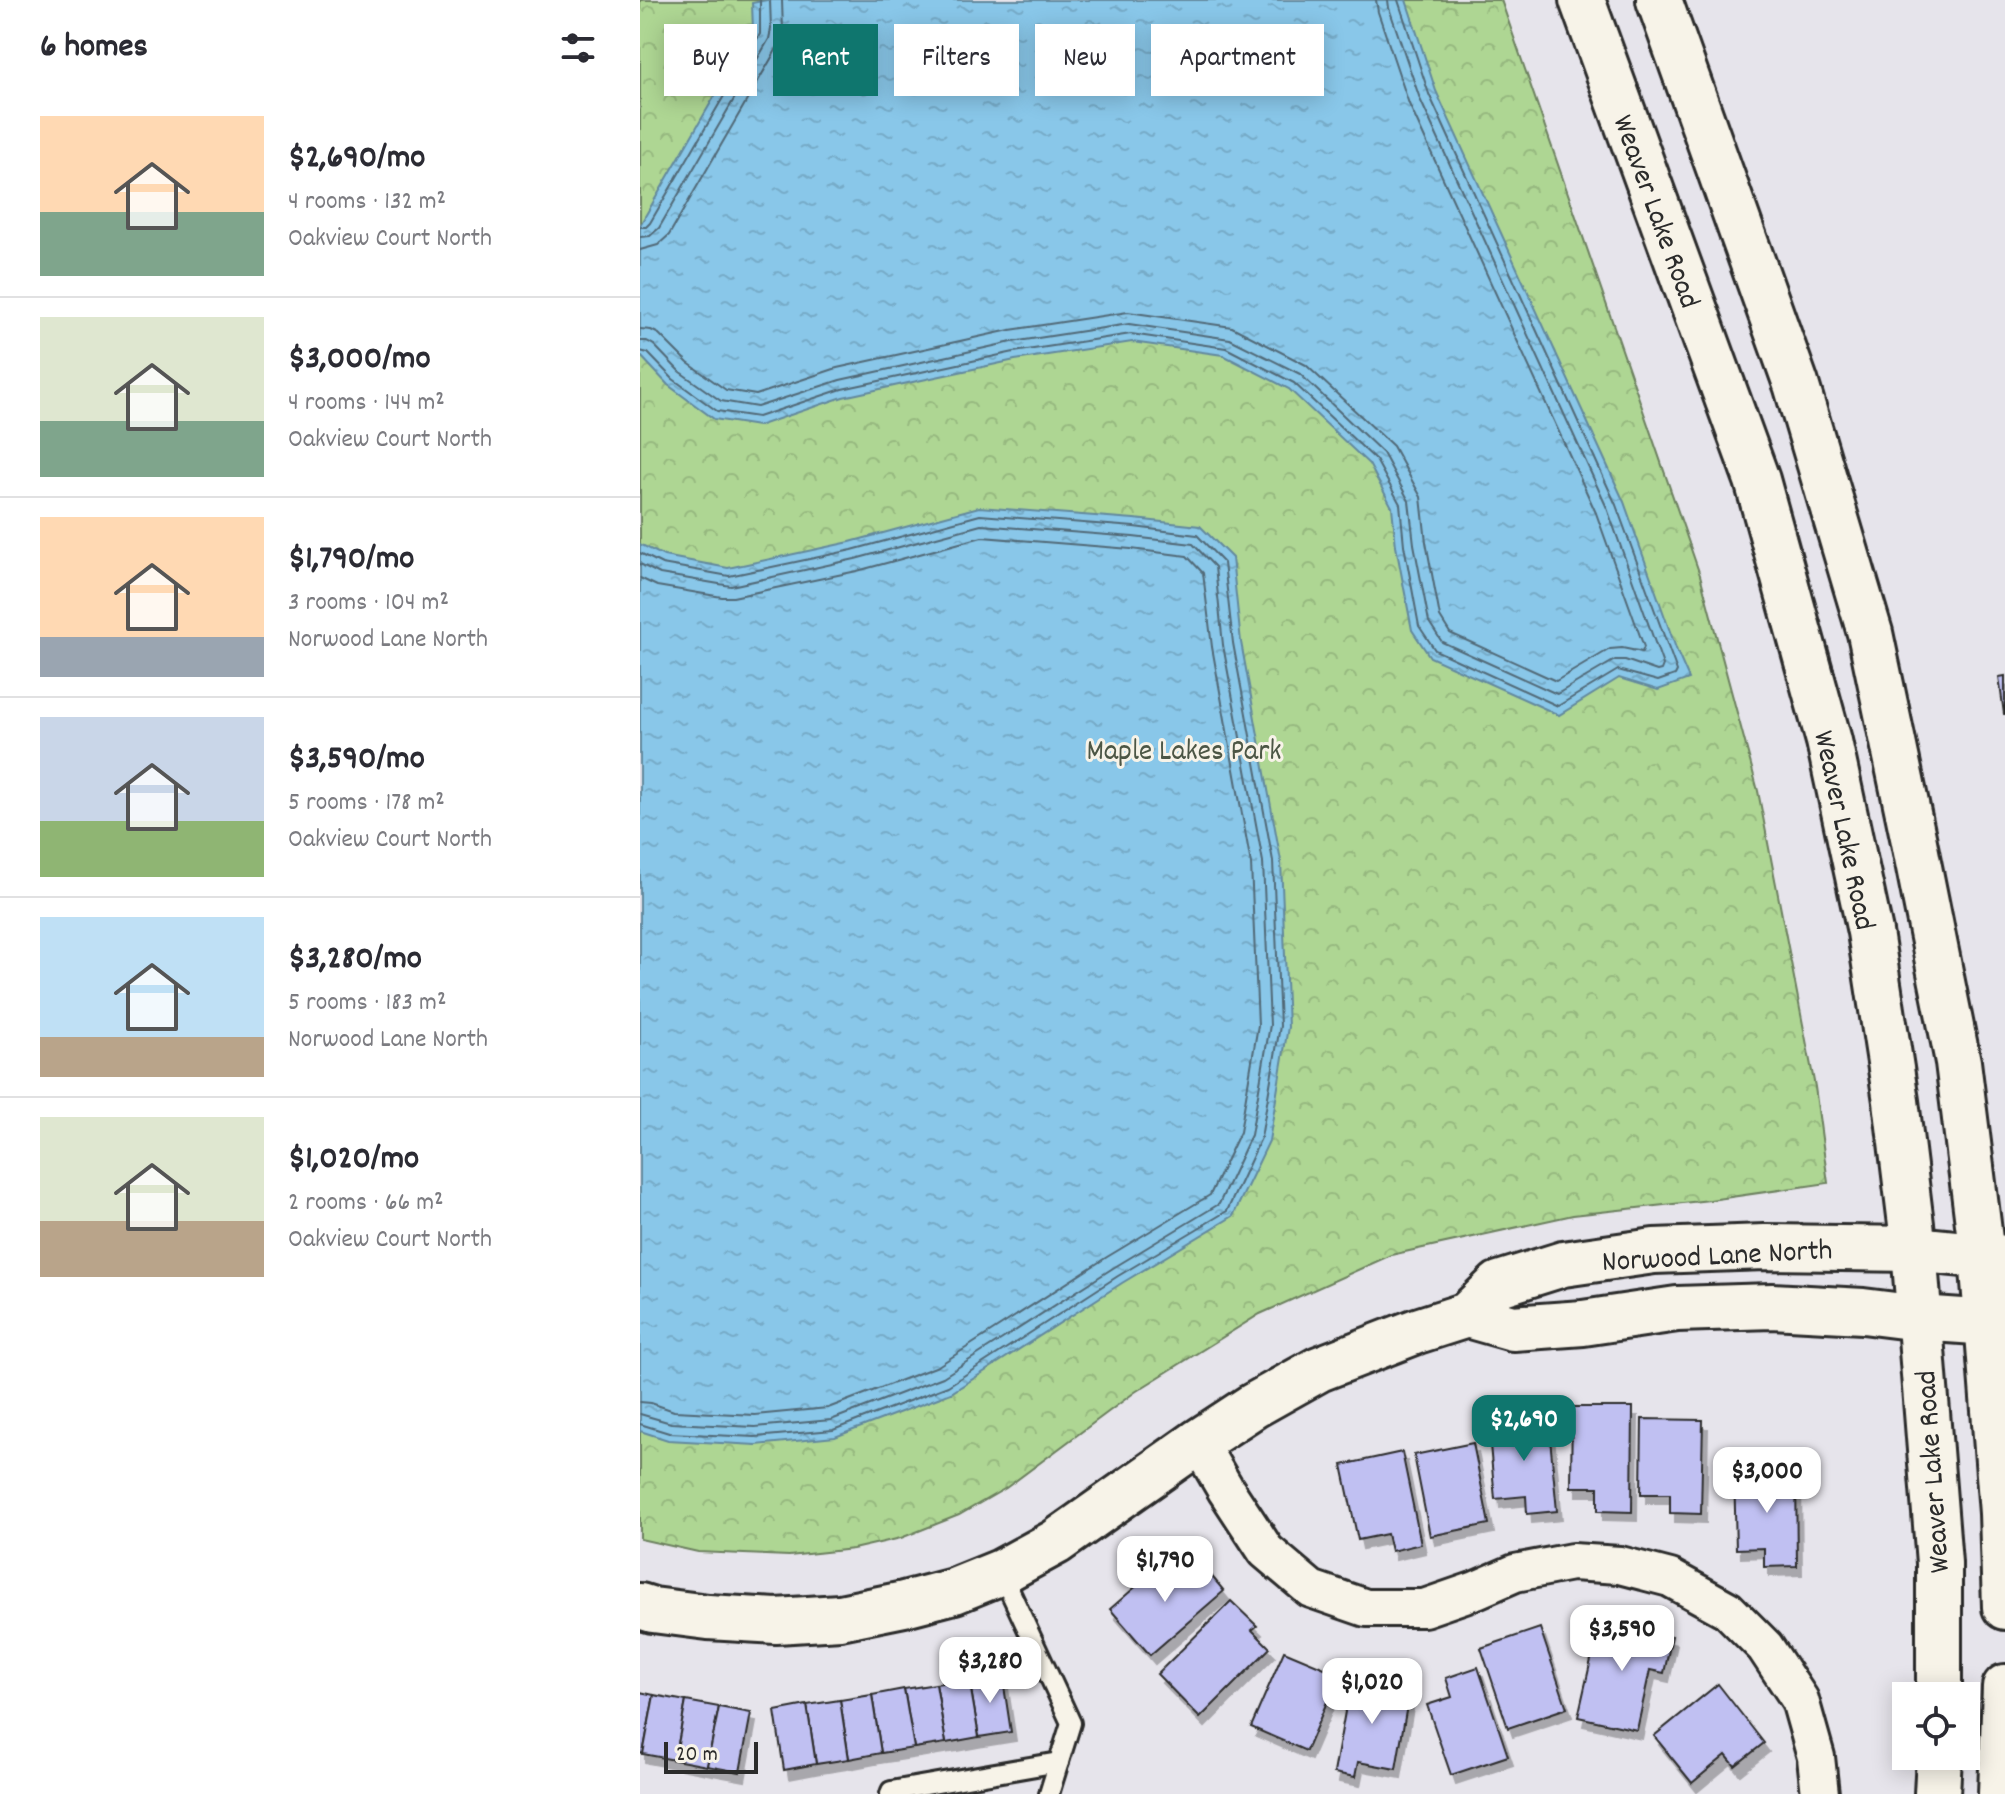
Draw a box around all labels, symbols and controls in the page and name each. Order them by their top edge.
text: 6 homes [40,24,148,73]
chip: Buy [664,24,757,96]
chip: Rent [773,24,878,96]
chip: Filters [894,24,1019,96]
chip: New [1035,24,1135,96]
chip: Apartment [1151,24,1324,96]
icon: filters [556,26,600,70]
street label: Weaver Lake Road [1599,110,1709,315]
text: $2,690/mo [288,135,426,184]
icon: home [104,148,200,244]
text: 4 rooms · 132 m² [288,184,446,221]
text: Oakview Court North [288,221,492,258]
text: $3,000/mo [288,336,431,385]
icon: home [104,349,200,445]
text: 4 rooms · 144 m² [288,385,445,422]
text: Oakview Court North [288,422,492,459]
text: $1,790/mo [288,536,414,585]
icon: home [104,549,200,645]
text: 3 rooms · 104 m² [288,585,449,622]
text: Norwood Lane North [288,622,488,659]
street label: Weaver Lake Road [1799,727,1884,935]
park label: Maple Lakes Park [1086,732,1282,775]
text: $3,590/mo [288,736,425,785]
icon: home [104,749,200,845]
text: 5 rooms · 178 m² [288,785,445,822]
text: Oakview Court North [288,822,492,859]
text: $3,280/mo [288,936,422,985]
icon: home [104,949,200,1045]
text: 5 rooms · 183 m² [288,985,446,1022]
text: Norwood Lane North [288,1022,488,1059]
text: $1,020/mo [288,1136,419,1185]
icon: home [104,1149,200,1245]
text: 2 rooms · 66 m² [288,1185,444,1222]
text: Oakview Court North [288,1222,492,1259]
street label: Norwood Lane North [1601,1231,1834,1286]
street label: Weaver Lake Road [1907,1369,1964,1574]
pin: $2,690 [1459,1395,1589,1463]
text: $2,690 [1490,1402,1558,1439]
pin: $3,000 [1702,1447,1832,1515]
text: $3,000 [1731,1454,1803,1491]
pin: $1,790 [1100,1536,1230,1604]
text: $1,790 [1135,1543,1195,1580]
pin: $3,590 [1557,1605,1687,1673]
text: $3,590 [1588,1612,1656,1649]
pin: $3,280 [925,1637,1055,1705]
text: $3,280 [957,1644,1023,1681]
pin: $1,020 [1307,1658,1437,1726]
text: $1,020 [1340,1665,1404,1702]
map controls [1892,1682,1980,1770]
button: locate [1892,1682,1980,1770]
scale bar [664,1738,758,1774]
text: 20 m [676,1740,718,1771]

